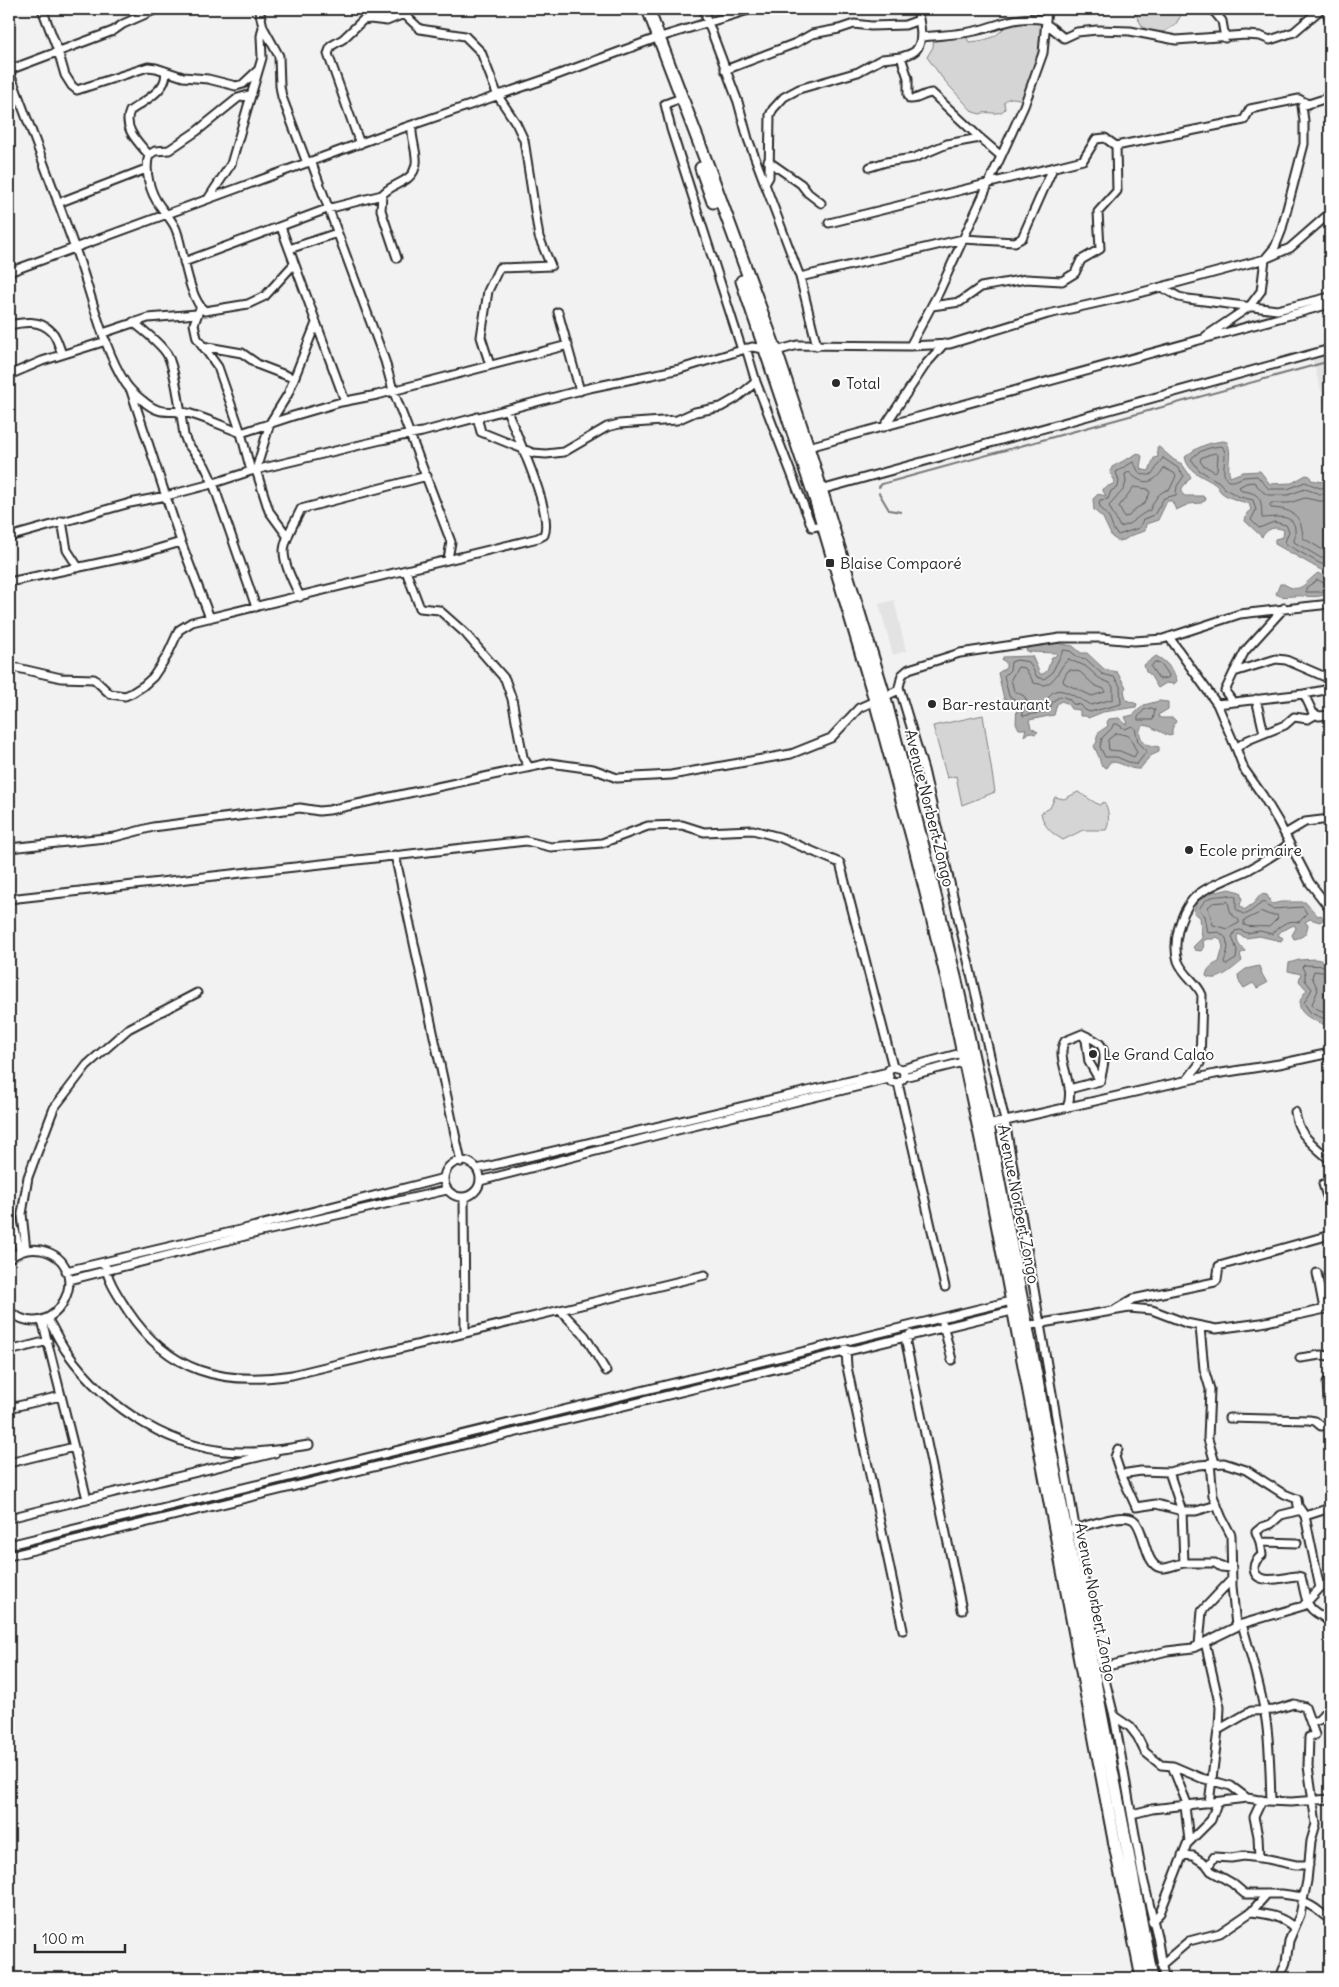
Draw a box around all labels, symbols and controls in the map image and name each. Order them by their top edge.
place label: Total [846,373,880,393]
marker: Total [830,377,842,389]
place label: Blaise Compaoré [840,553,962,573]
marker: Blaise Compaoré [824,557,836,569]
place label: Bar-restaurant [942,694,1050,714]
marker: Bar-restaurant [926,698,938,710]
street label: Avenue Norbert Zongo [901,727,959,889]
place label: Ecole primaire [1199,840,1302,860]
marker: Ecole primaire [1183,844,1195,856]
place label: Le Grand Calao [1103,1044,1214,1064]
marker: Le Grand Calao [1087,1048,1099,1060]
street label: Avenue Norbert Zongo [994,1123,1044,1285]
street label: Avenue Norbert Zongo [1071,1521,1121,1683]
scale bar [35,1922,125,1954]
text: 100 m [42,1929,84,1948]

